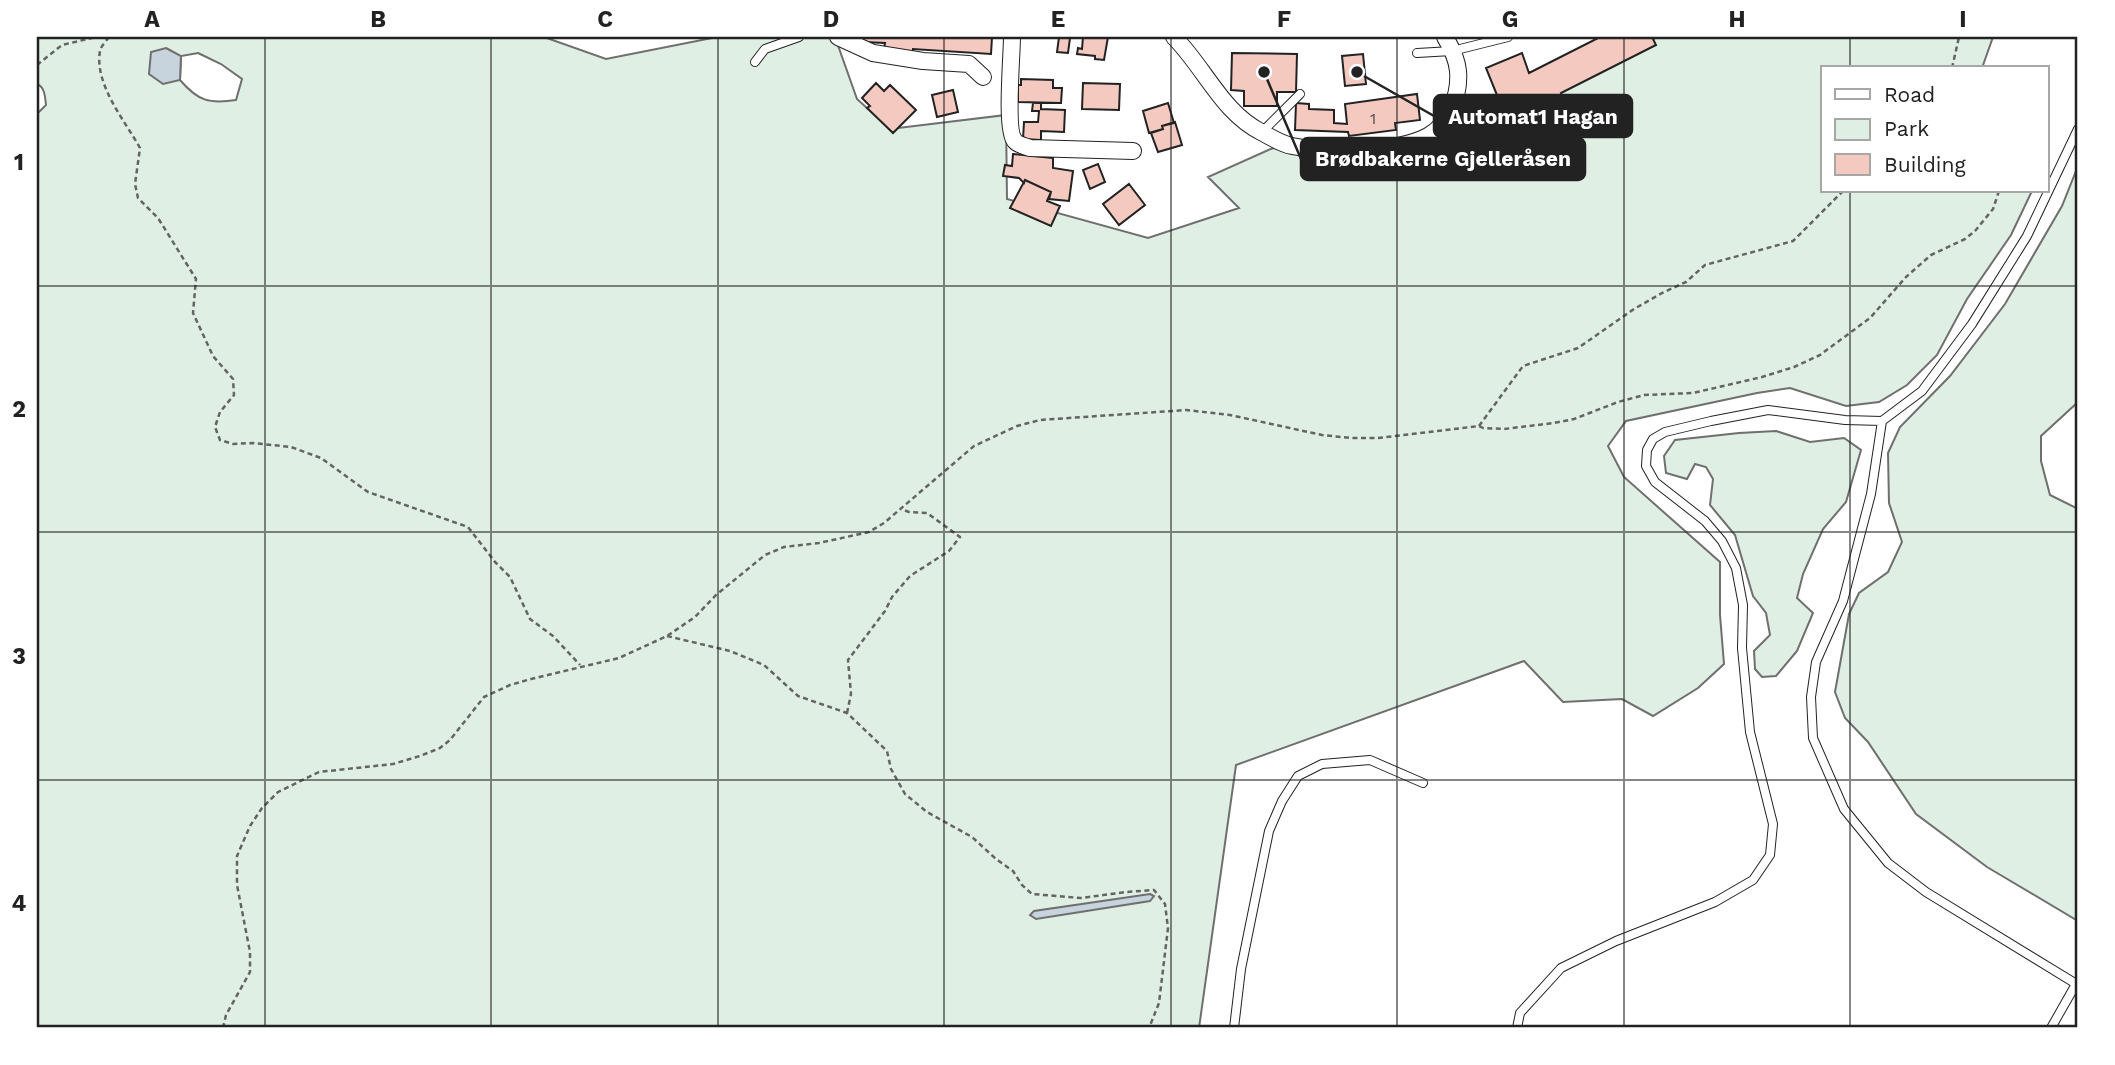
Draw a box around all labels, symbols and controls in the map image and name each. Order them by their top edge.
text: A [144,6,160,33]
text: B [370,6,386,33]
text: C [597,6,613,33]
text: D [823,6,839,33]
text: E [1051,6,1065,33]
text: F [1277,6,1291,33]
text: G [1502,6,1518,33]
text: H [1728,6,1746,33]
text: I [1959,6,1967,33]
legend [1821,66,2048,192]
text: Road [1884,82,1935,107]
callout: Automat1 Hagan [1434,95,1632,137]
text: Automat1 Hagan [1448,104,1618,129]
house number: 1 [1370,109,1376,128]
text: Park [1884,116,1929,141]
callout: Brødbakerne Gjelleråsen [1301,138,1585,180]
text: Brødbakerne Gjelleråsen [1315,146,1571,171]
text: 1 [14,149,24,176]
text: Building [1884,152,1966,177]
text: 2 [12,396,26,423]
text: 3 [12,643,26,670]
text: 4 [12,890,27,917]

